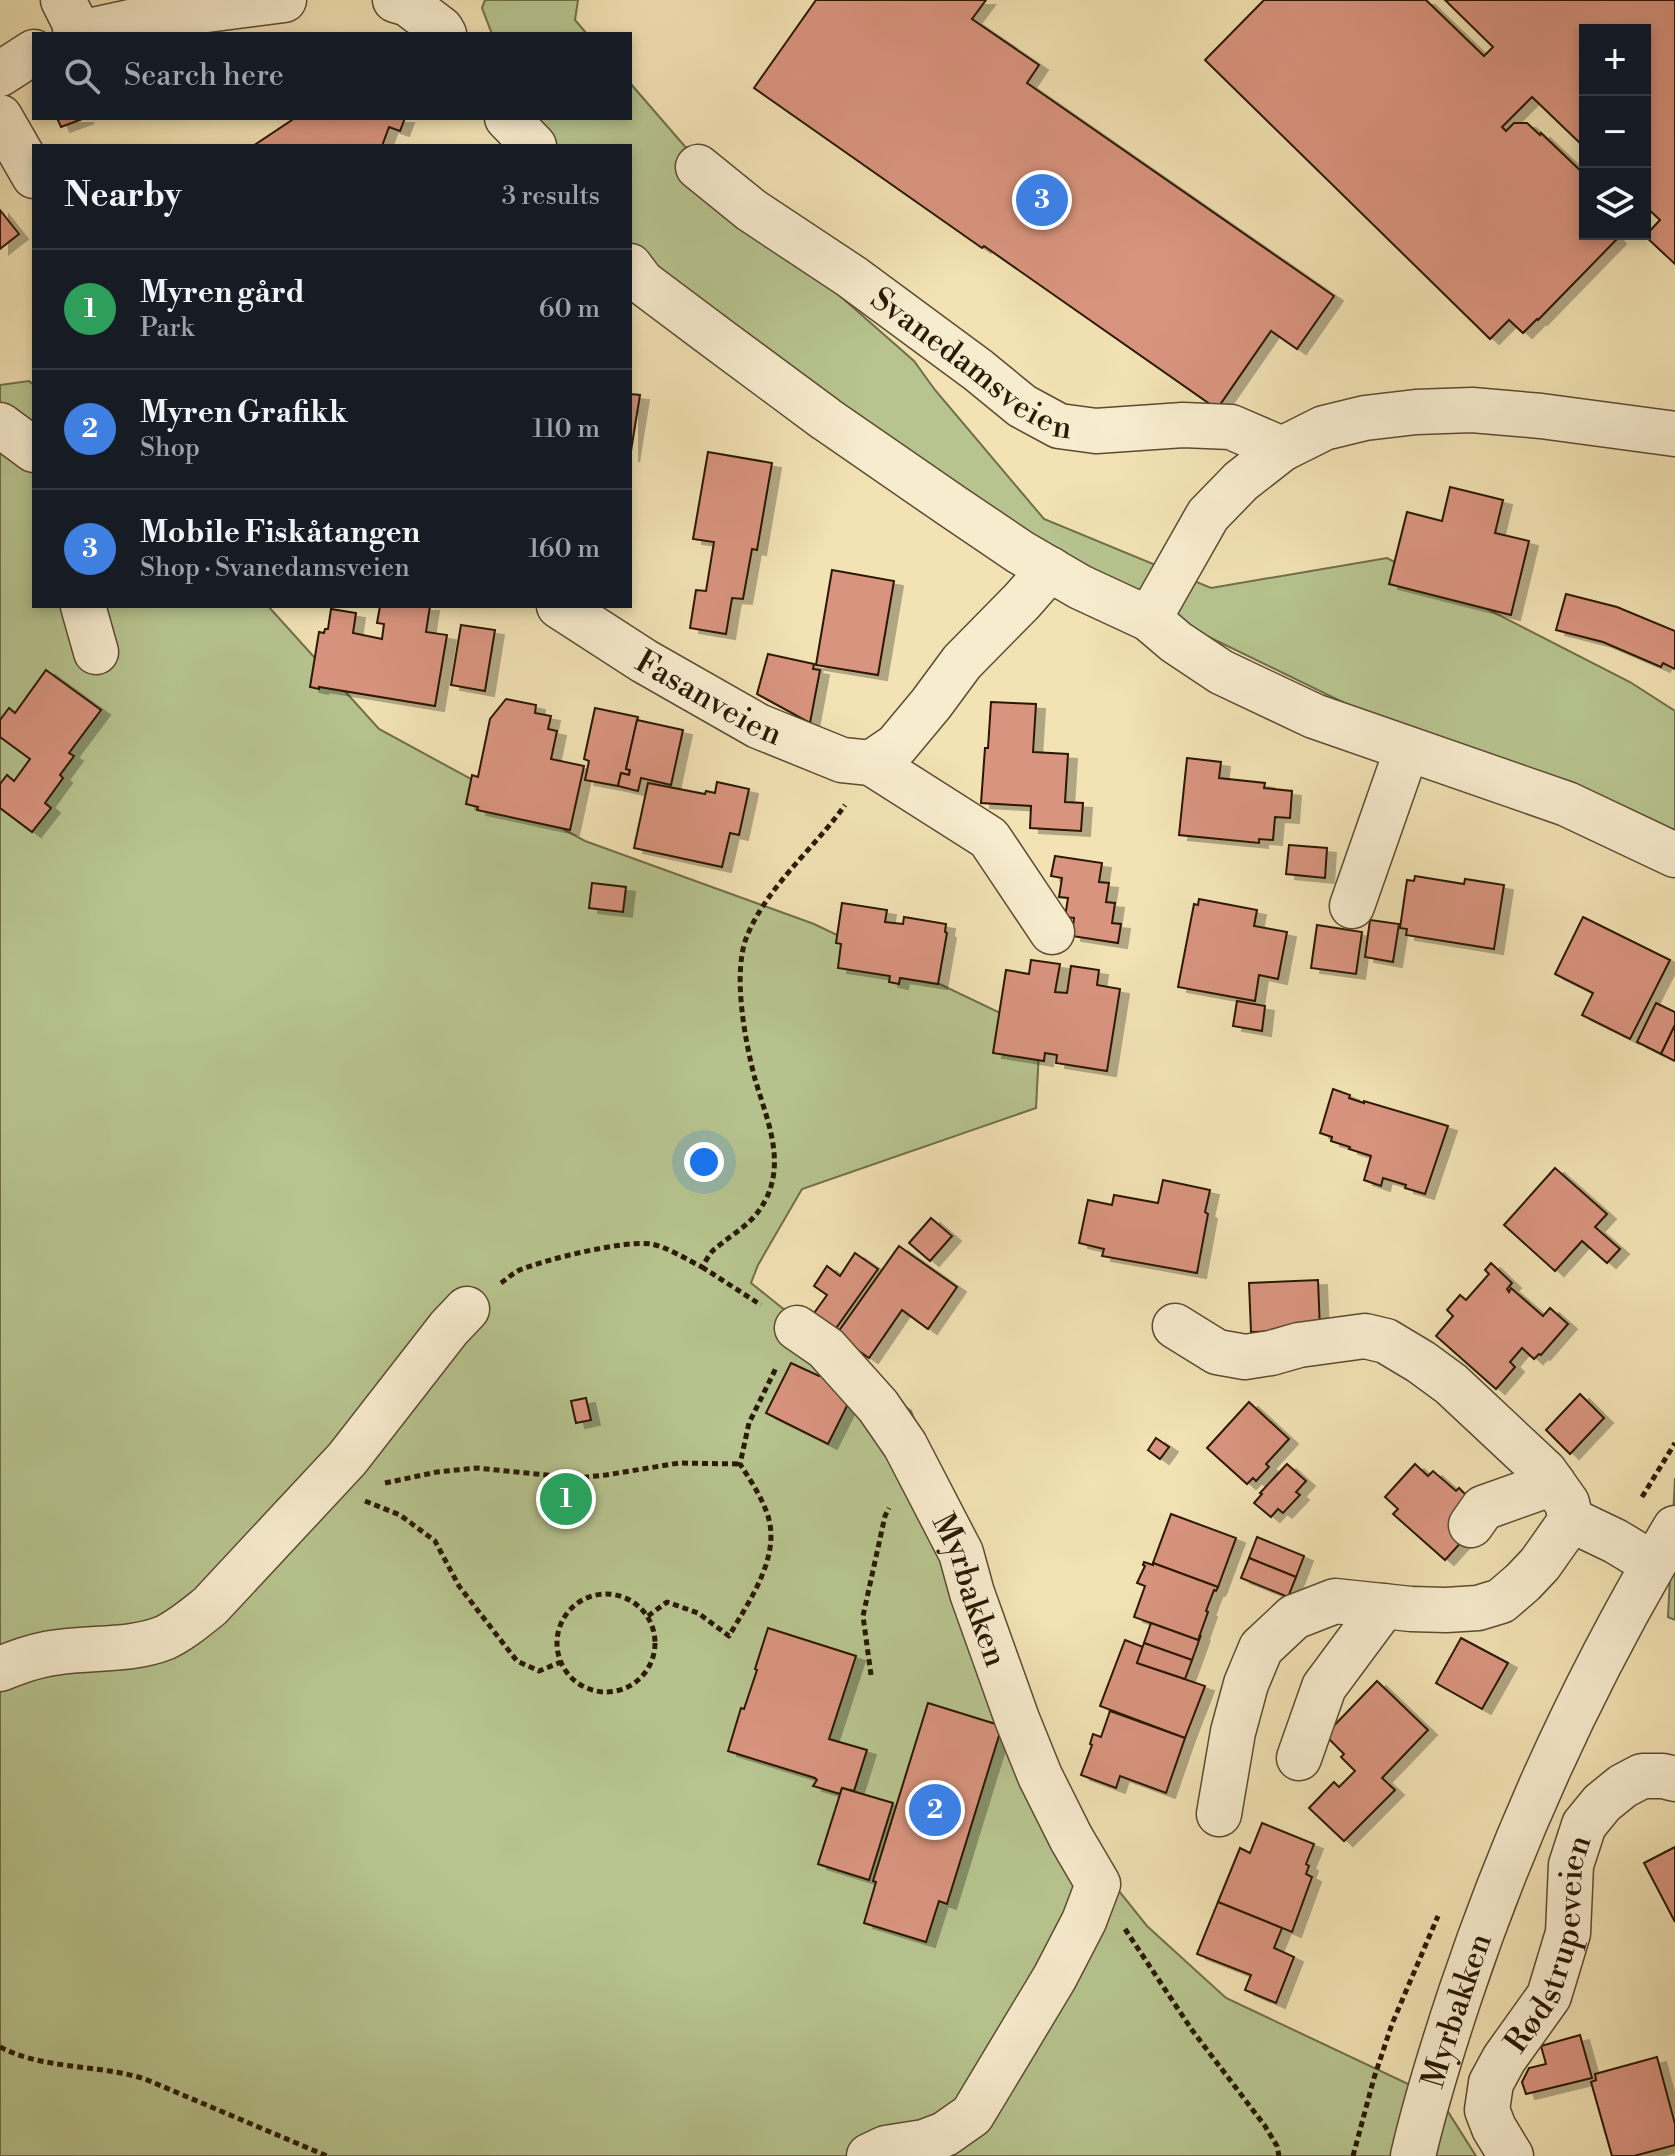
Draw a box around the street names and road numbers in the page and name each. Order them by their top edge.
street label: Svanedamsveien [863,279,1074,449]
street label: Fasanveien [628,641,788,755]
street label: Myrbakken [923,1507,1016,1672]
street label: Rødstrupeveien [1496,1830,1600,2061]
street label: Myrbakken [1413,1928,1501,2093]

